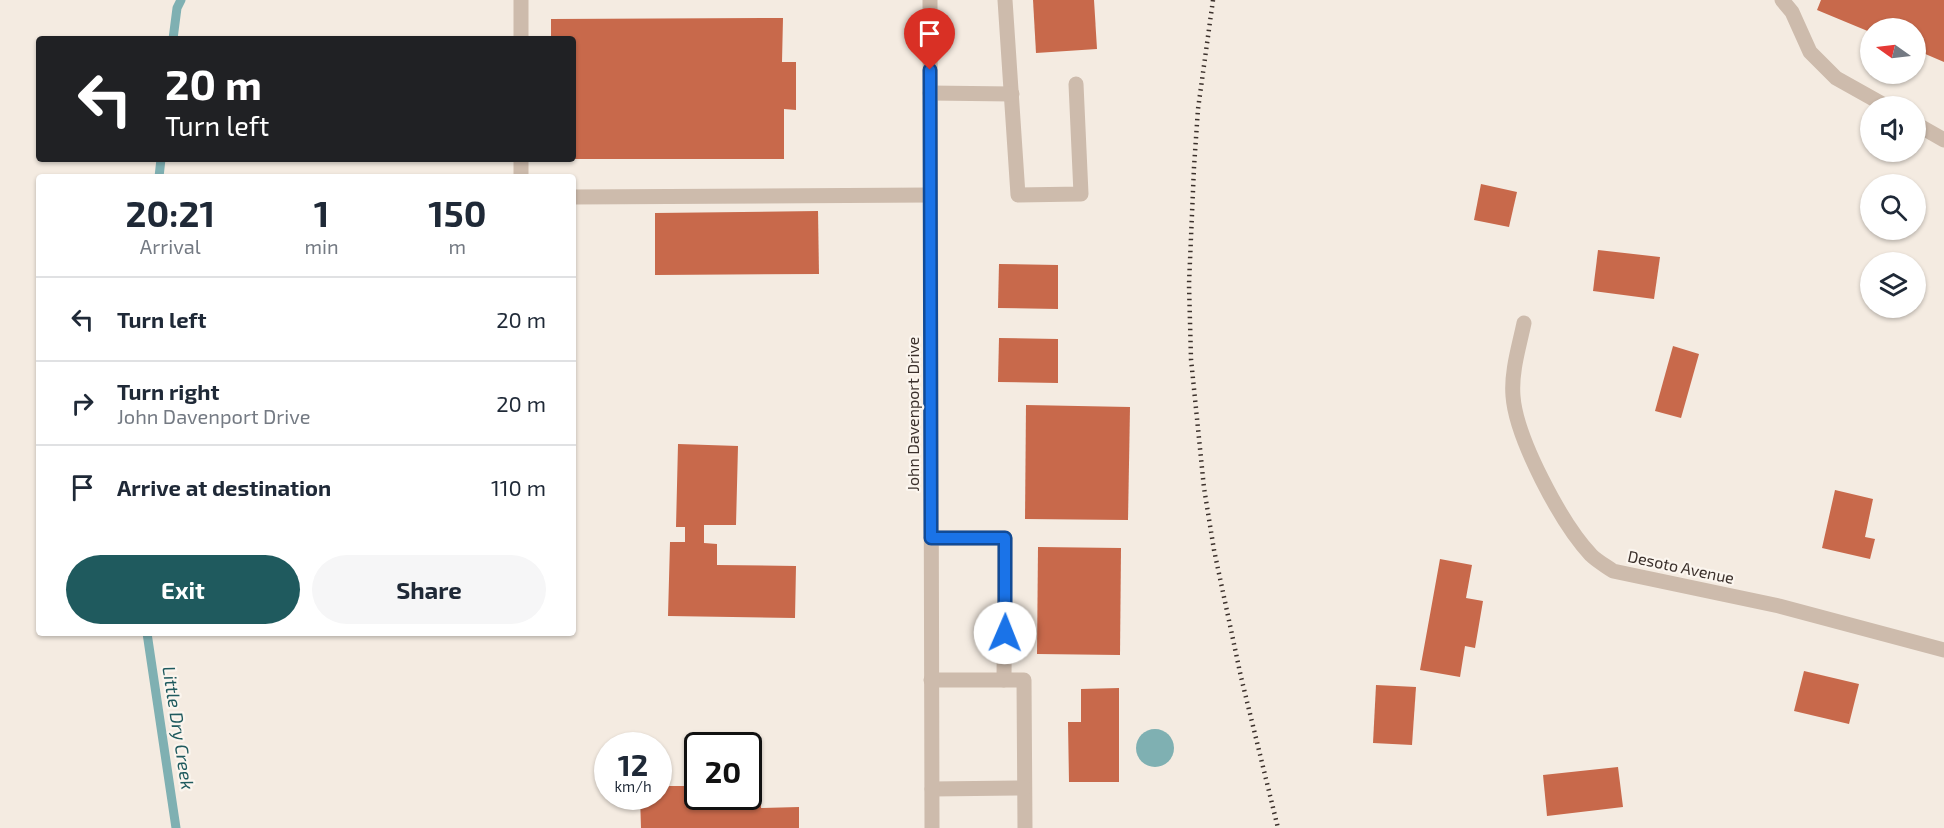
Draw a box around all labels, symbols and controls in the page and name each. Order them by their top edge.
pin [904,8,955,70]
icon: arrive [913,17,946,50]
north arrow [1860,18,1926,84]
map controls [1860,18,1926,318]
text: 20 m [165,58,262,108]
icon: left [66,60,144,138]
button: sound [1860,96,1926,162]
text: Turn left [165,109,269,141]
button: search [1860,174,1926,240]
text: 20:21 [126,191,215,234]
text: 1 [314,191,329,234]
text: 150 [428,191,486,234]
text: Arrival [140,234,201,258]
text: min [305,234,339,258]
text: m [449,234,466,258]
button: layers [1860,252,1926,318]
icon: left [66,303,99,336]
text: Turn left [117,306,206,332]
text: 20 m [496,306,546,332]
street label: John Davenport Drive [903,337,922,491]
text: Turn right [117,378,219,404]
icon: right [66,387,99,420]
text: 20 m [496,390,546,416]
text: John Davenport Drive [117,404,311,428]
icon: arrive [66,471,99,504]
text: Arrive at destination [117,474,331,500]
text: 110 m [491,474,546,500]
street label: Desoto Avenue [1626,546,1736,587]
button: Exit [66,555,300,624]
button: Share [312,555,546,624]
position arrow [973,601,1037,665]
water label: Little Dry Creek [158,665,200,791]
speed limit sign: 20 [684,732,762,810]
text: 12 [618,746,648,782]
text: km/h [614,777,652,795]

